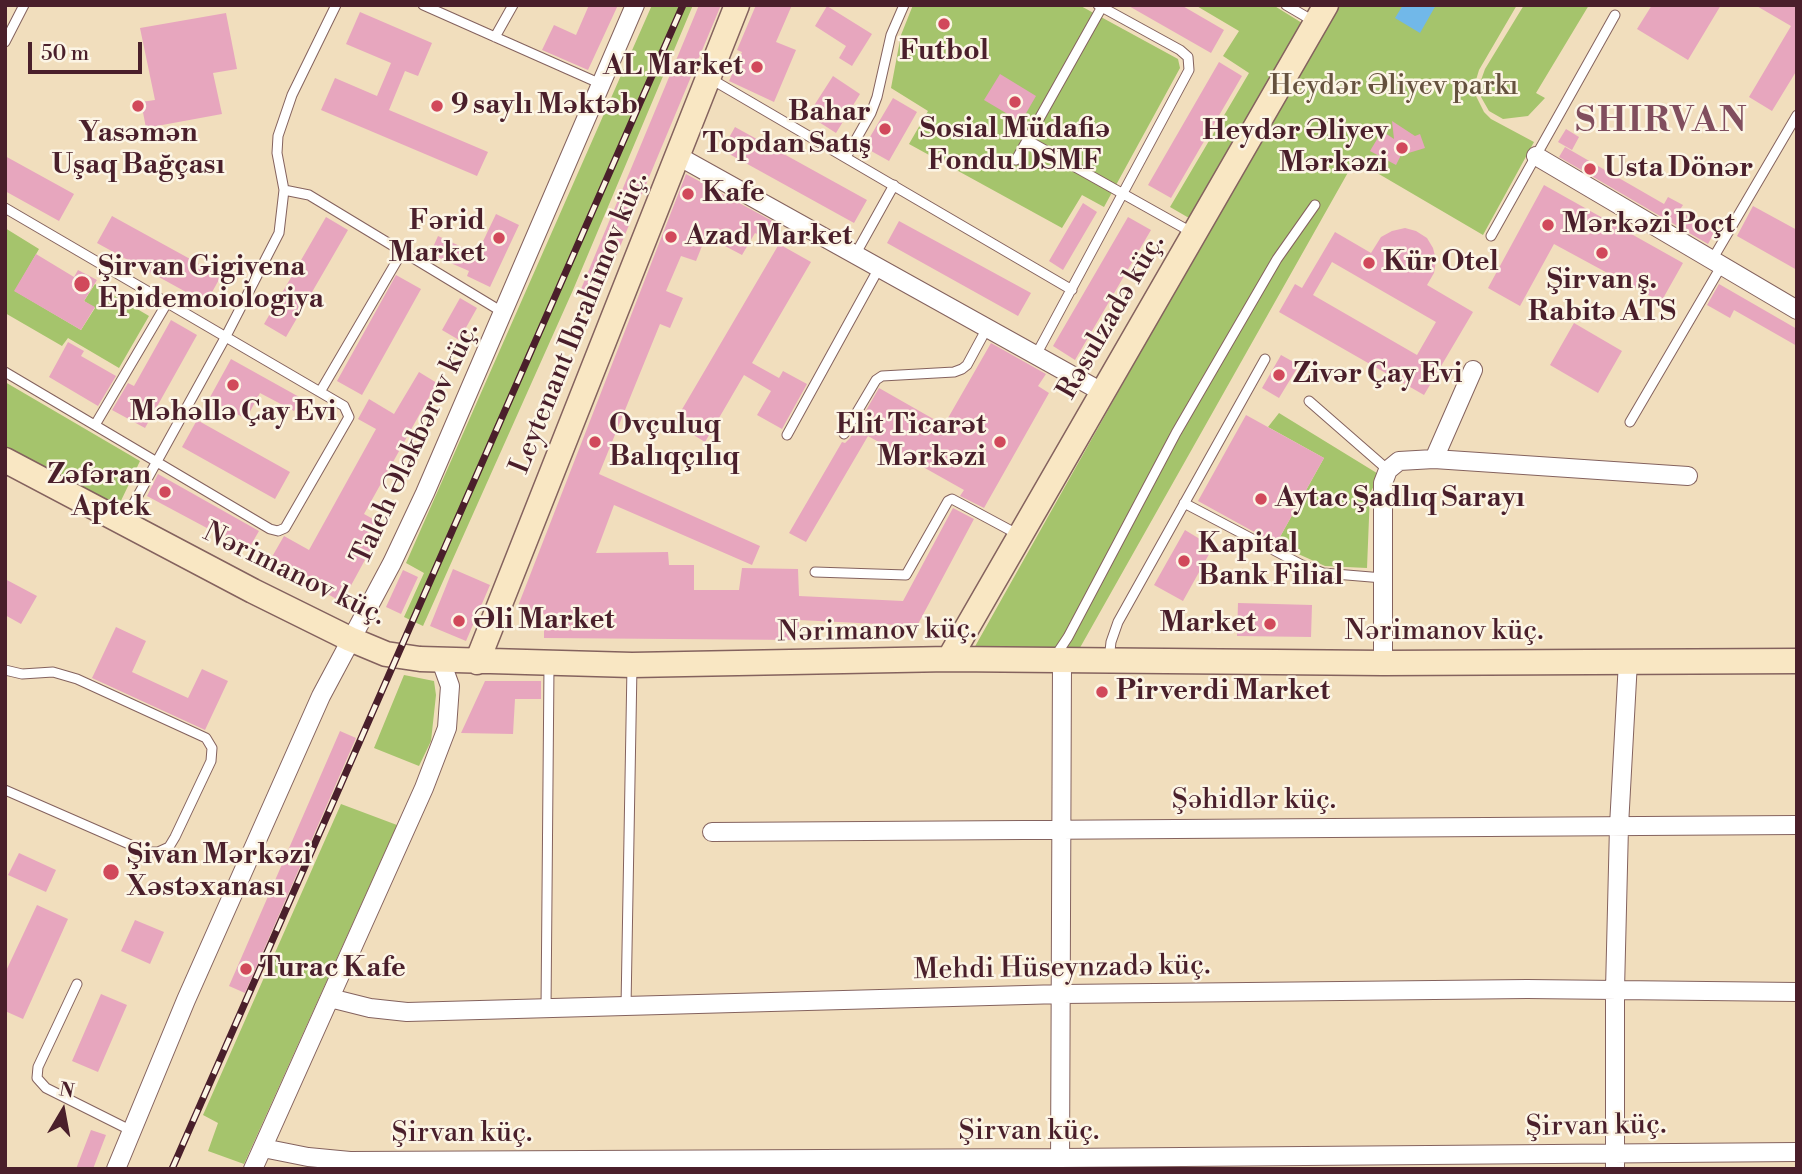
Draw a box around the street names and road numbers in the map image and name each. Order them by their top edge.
street label: Leytenant Ibrahimov küç. [504,167,656,479]
street label: Rəsulzadə küç. [1051,228,1173,406]
street label: Taleh Ələkbərov küç. [345,317,487,571]
street label: Nərimanov küç. [197,516,391,634]
street label: Nərimanov küç. [777,613,977,651]
street label: Nərimanov küç. [1344,615,1544,649]
street label: Şəhidlər küç. [1172,784,1336,818]
street label: Mehdi Hüseynzadə küç. [913,950,1211,988]
street label: Şirvan küç. [1525,1109,1667,1145]
street label: Şirvan küç. [959,1115,1099,1149]
street label: Şirvan küç. [392,1117,532,1151]

